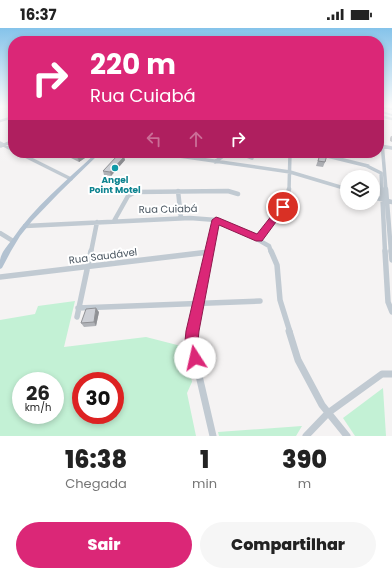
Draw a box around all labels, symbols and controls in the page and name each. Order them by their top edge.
text: 16:37 [20,4,57,25]
text: 220 m [90,45,176,84]
icon: right [24,52,76,104]
text: Rua Cuiabá [90,83,196,108]
icon: left [143,128,165,150]
icon: ahead [185,128,207,150]
icon: right [227,128,249,150]
marker: Angel Point Motel [110,163,120,173]
map controls [340,170,380,210]
button: layers [340,170,380,210]
place label: Angel Point Motel [89,174,141,196]
pin [266,190,300,224]
icon: arrive [272,196,294,218]
street label: Rua Cuiabá [138,201,198,217]
street label: Rua Saudável [68,244,138,268]
position arrow [174,337,216,379]
speed limit sign: 30 [72,372,124,424]
text: 26 [26,379,50,407]
text: km/h [25,400,51,415]
text: 16:38 [65,443,127,476]
text: 1 [200,443,209,476]
text: 390 [282,443,327,476]
text: Chegada [65,474,127,493]
text: min [192,474,217,493]
text: m [298,474,311,493]
button: Sair [16,522,192,568]
button: Compartilhar [200,522,376,568]

